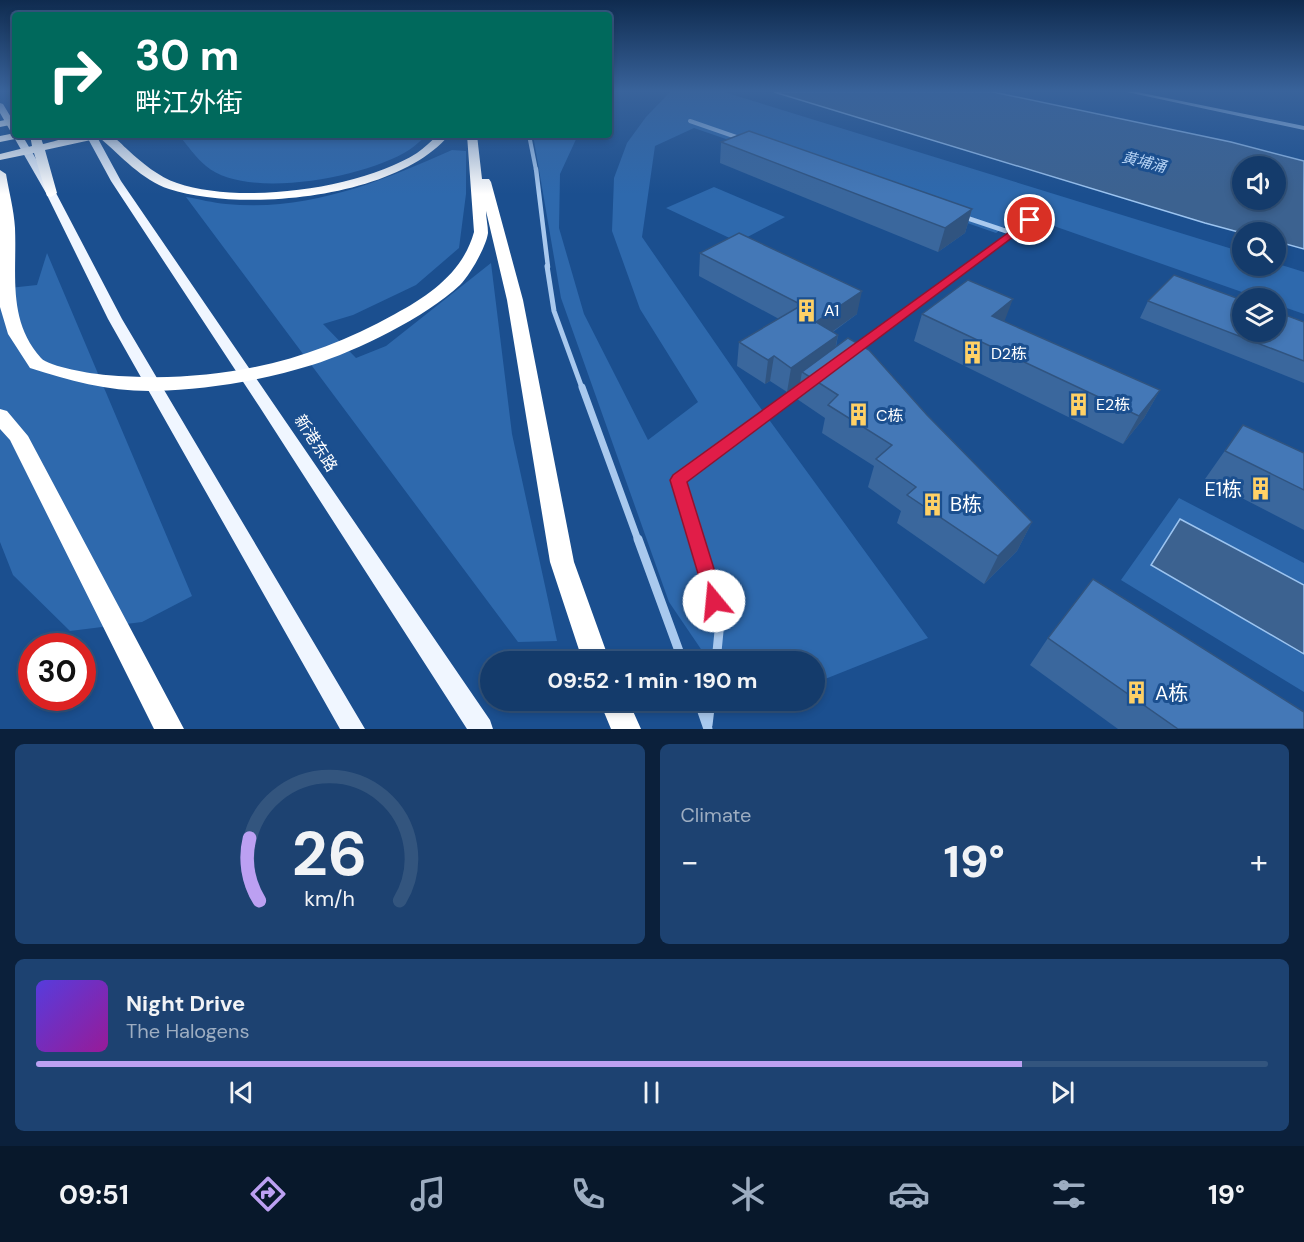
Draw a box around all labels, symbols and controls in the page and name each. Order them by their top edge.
text: 30 m [135,28,239,83]
icon: right [36,36,114,114]
text: 畔江外街 [135,85,243,120]
water label: 黄埔涌 [1120,147,1170,178]
map controls [1232,156,1286,342]
button: sound [1232,156,1286,210]
pin [1004,194,1055,245]
icon: arrive [1013,203,1046,236]
button: search [1232,222,1286,276]
button: layers [1232,288,1286,342]
building icon: A1 [793,297,819,323]
place label: A1 [824,300,839,321]
building icon: D2栋 [960,340,986,366]
place label: D2栋 [991,343,1027,364]
building icon: E2栋 [1065,391,1091,417]
place label: E2栋 [1096,394,1130,415]
building icon: C栋 [845,402,871,428]
place label: C栋 [876,405,903,426]
street label: 新港东路 [290,410,342,476]
place label: E1栋 [1204,476,1242,502]
building icon: E1栋 [1247,476,1273,502]
building icon: B栋 [919,491,945,517]
place label: B栋 [950,491,982,517]
position arrow [682,569,746,633]
speed limit sign: 30 [18,633,96,711]
text: 09:52 · 1 min · 190 m [548,666,757,695]
building icon: A栋 [1124,680,1150,706]
place label: A栋 [1155,680,1188,706]
text: Climate [681,802,751,828]
text: 26 [292,813,368,894]
text: 19° [944,832,1005,891]
text: − [681,840,699,883]
text: + [1250,840,1268,883]
text: km/h [304,885,355,913]
text: Night Drive [126,989,245,1018]
text: The Halogens [126,1018,249,1044]
icon: previous [225,1076,258,1109]
icon: pause [635,1076,668,1109]
icon: next [1046,1076,1079,1109]
icon: directions [247,1173,289,1215]
icon: music [407,1173,449,1215]
icon: phone [567,1173,609,1215]
icon: climate [727,1173,769,1215]
icon: car [888,1173,930,1215]
icon: filters [1048,1173,1090,1215]
text: 09:51 [59,1177,129,1212]
text: 19° [1208,1177,1245,1212]

